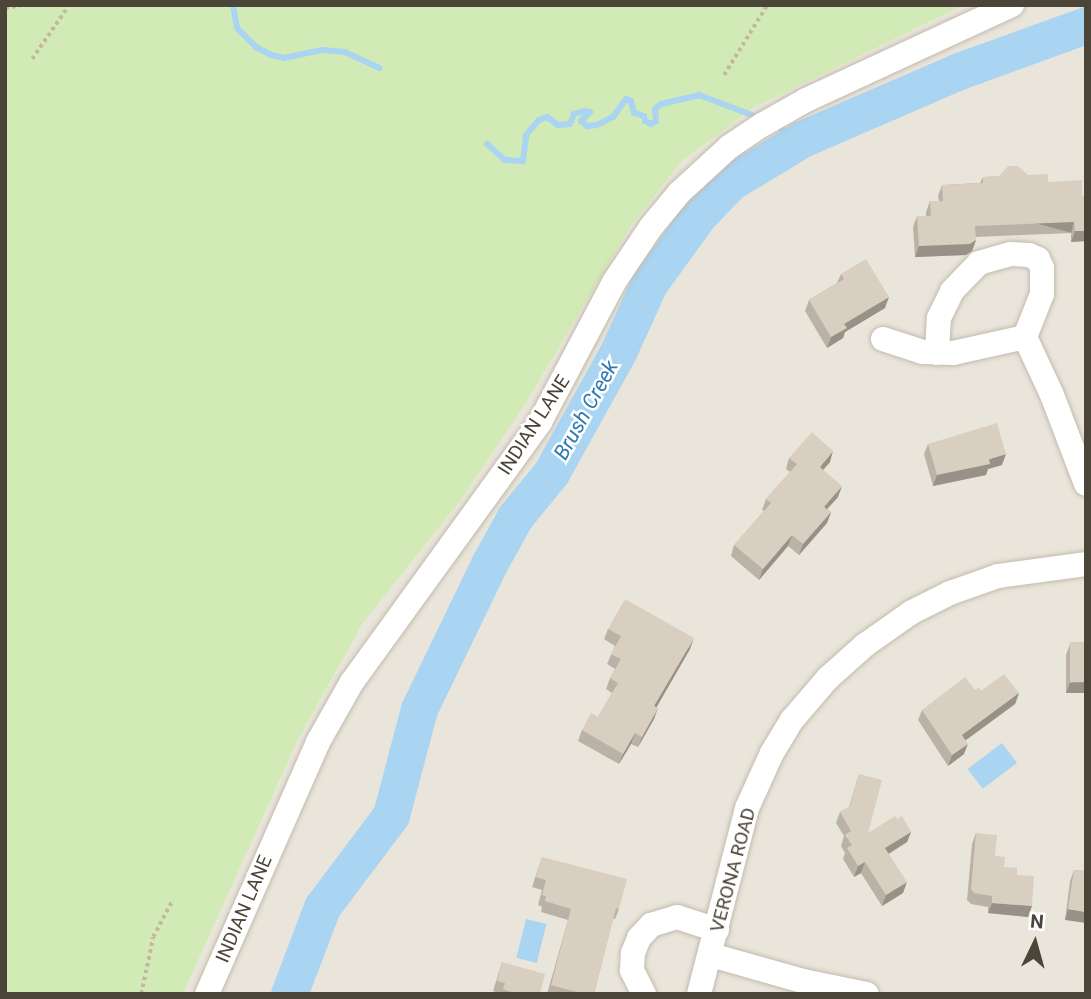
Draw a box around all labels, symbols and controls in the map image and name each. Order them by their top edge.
water label: Brush Creek [548,356,624,464]
street label: INDIAN LANE [493,371,575,479]
street label: VERONA ROAD [705,805,761,935]
street label: INDIAN LANE [211,852,277,966]
north arrow [1000,908,1070,978]
text: N [1029,910,1045,934]

